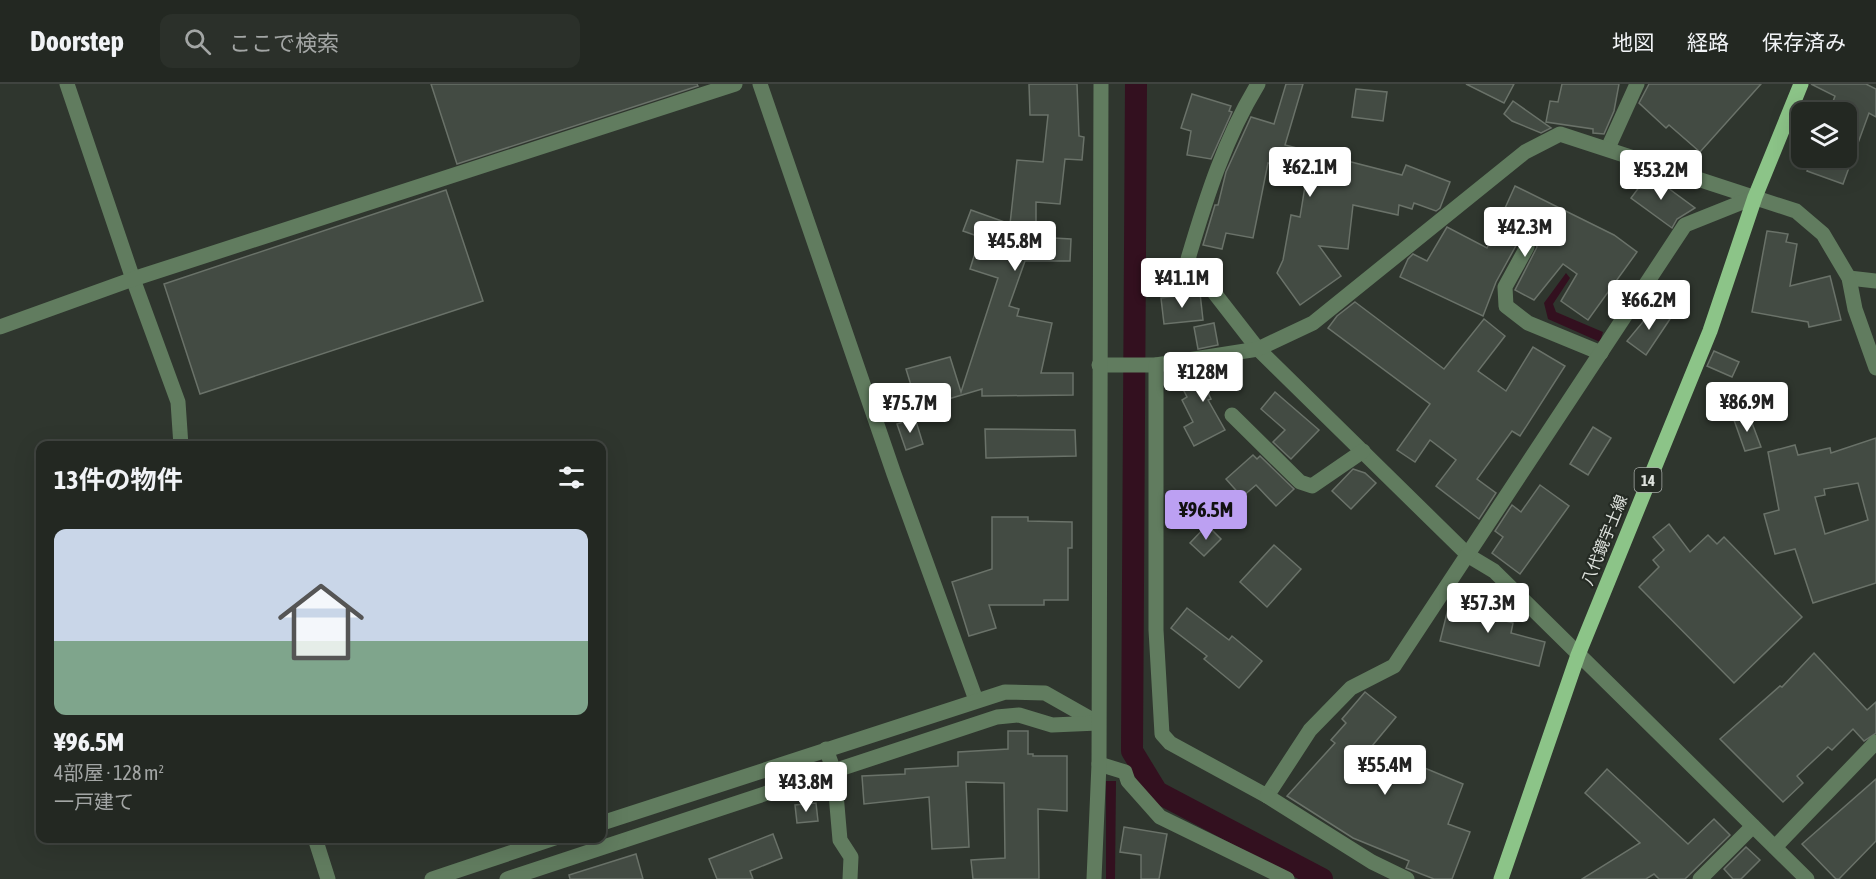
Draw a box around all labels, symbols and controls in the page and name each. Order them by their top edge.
search box [160,14,580,68]
text: Doorstep [30,25,124,57]
icon: search [181,25,214,58]
text: ここで検索 [229,30,339,56]
text: 地図 [1612,30,1654,54]
text: 経路 [1687,30,1729,54]
text: 保存済み [1762,30,1846,54]
map controls [1791,102,1857,168]
button: layers [1791,102,1857,168]
pin: ¥62.1M [1261,147,1359,198]
pin: ¥53.2M [1612,150,1710,201]
text: ¥62.1M [1283,155,1337,178]
text: ¥53.2M [1634,158,1688,181]
pin: ¥42.3M [1476,207,1574,258]
text: ¥42.3M [1498,215,1552,238]
pin: ¥45.8M [966,221,1064,272]
text: ¥45.8M [988,229,1042,252]
pin: ¥41.1M [1133,258,1231,309]
text: ¥41.1M [1155,266,1209,289]
pin: ¥66.2M [1600,280,1698,331]
text: ¥66.2M [1622,288,1676,311]
pin: ¥128M [1161,352,1245,403]
text: ¥128M [1178,360,1228,383]
pin: ¥86.9M [1698,382,1796,433]
pin: ¥75.7M [861,383,959,434]
text: ¥86.9M [1720,390,1774,413]
text: ¥75.7M [883,391,937,414]
icon: filters [555,461,588,494]
text: 13件の物件 [54,465,182,495]
road number: 14 [1634,468,1662,492]
pin: ¥96.5M [1157,490,1255,541]
street label: 八代鏡宇土線 [1578,492,1630,588]
text: ¥96.5M [1179,498,1233,521]
icon: home [267,568,375,676]
pin: ¥57.3M [1439,583,1537,634]
text: ¥57.3M [1461,591,1515,614]
text: ¥96.5M [54,727,124,757]
pin: ¥55.4M [1336,745,1434,796]
text: ¥55.4M [1358,753,1412,776]
text: 4部屋 · 128 m² [54,761,164,784]
pin: ¥43.8M [757,762,855,813]
text: ¥43.8M [779,770,833,793]
text: 一戸建て [54,790,134,813]

